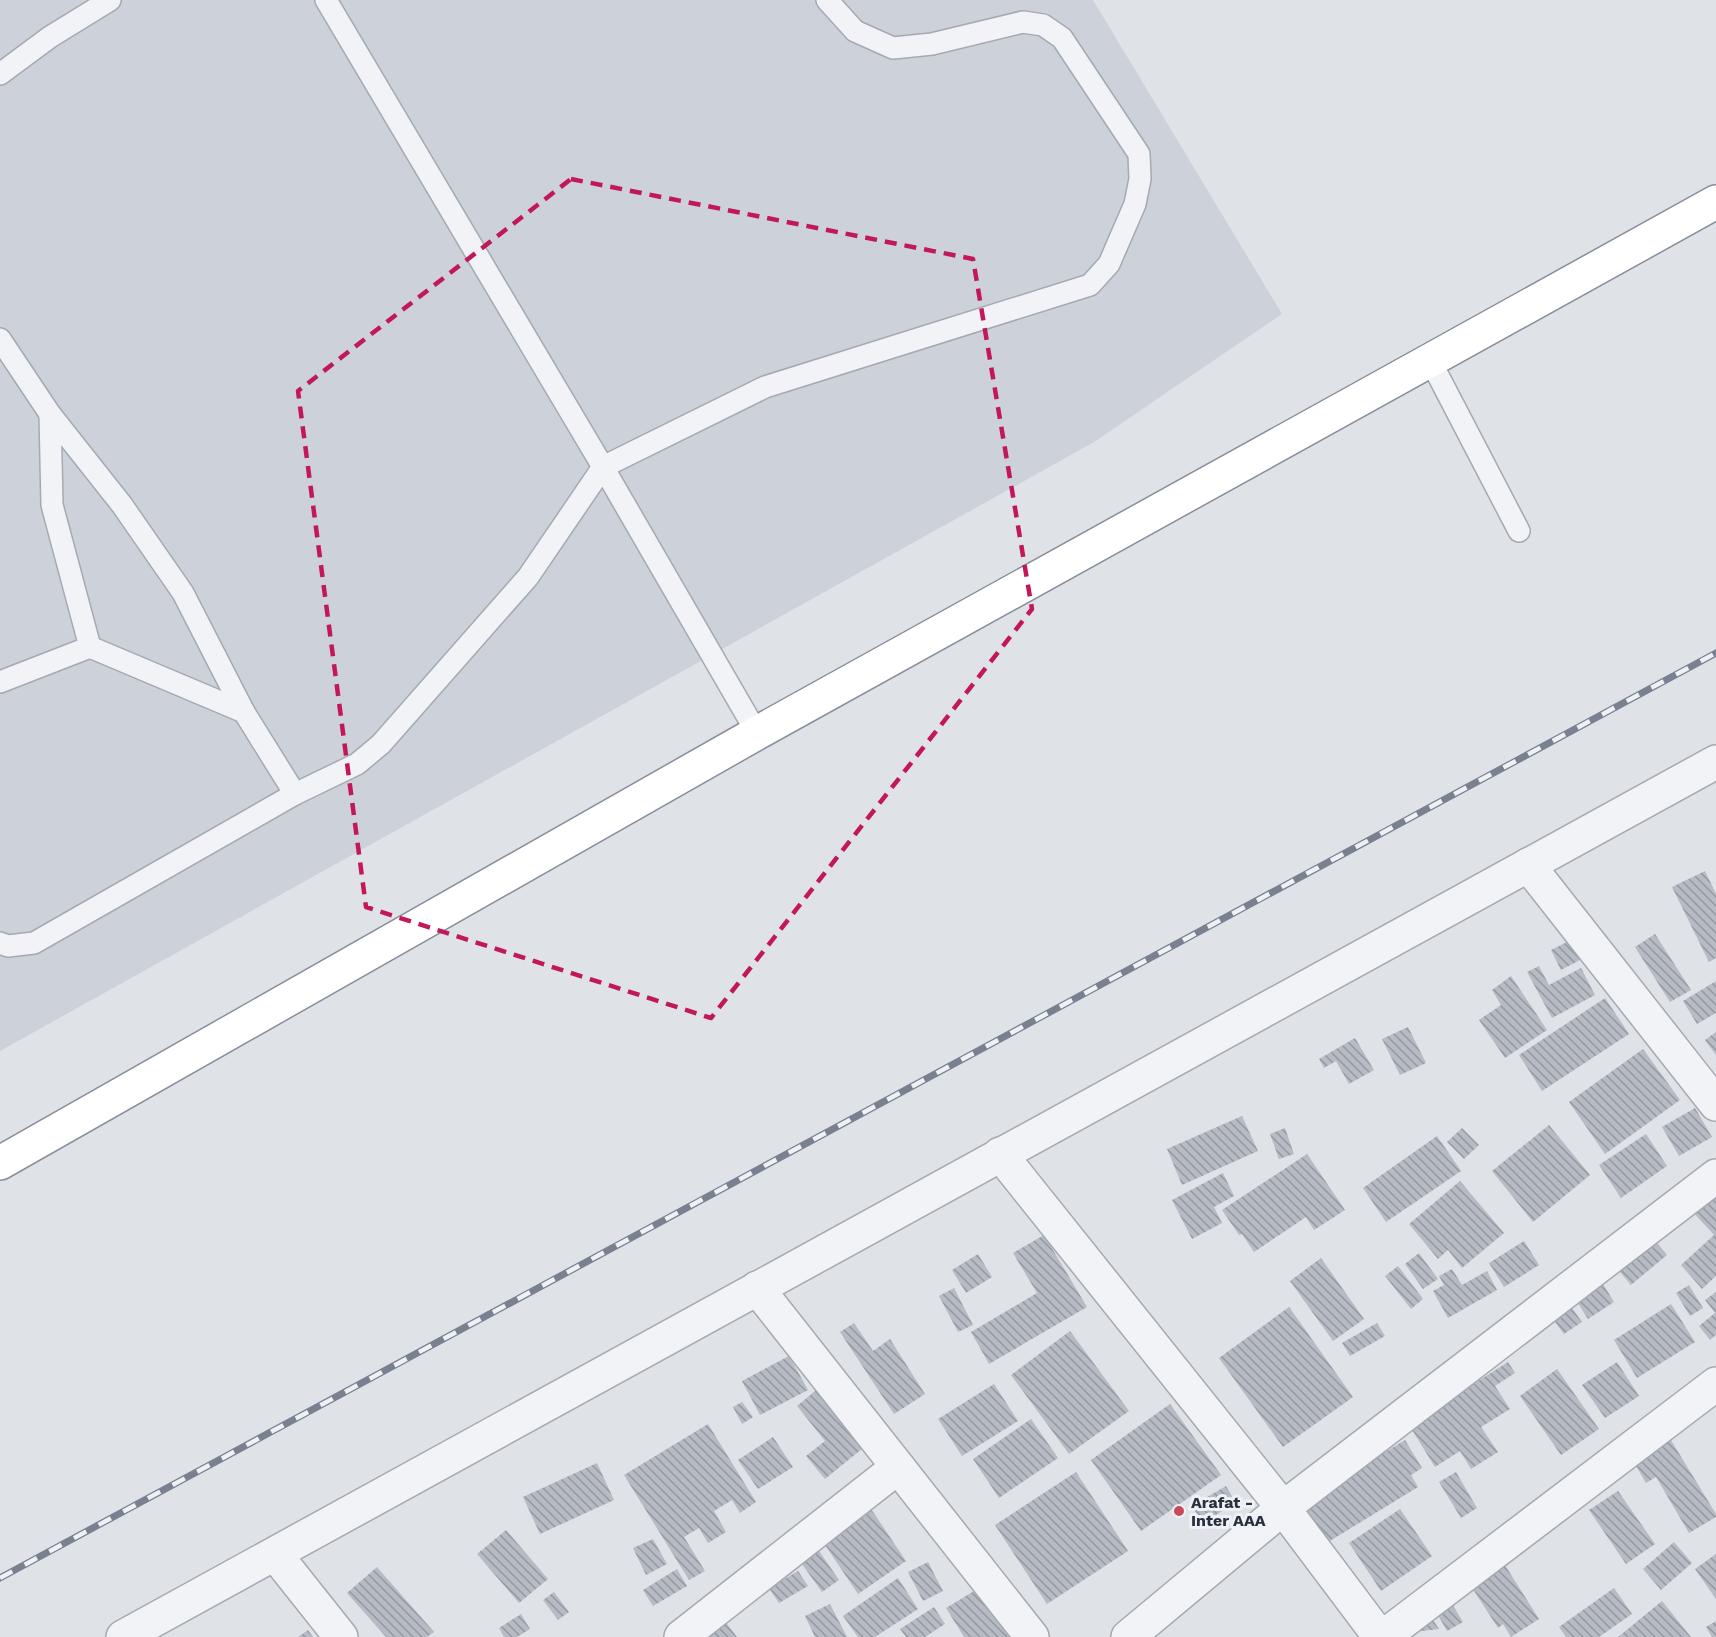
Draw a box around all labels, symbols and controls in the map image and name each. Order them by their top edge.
place label: Arafat - Inter AAA [1191,1493,1266,1530]
marker: Arafat - Inter AAA [1172,1504,1186,1518]

